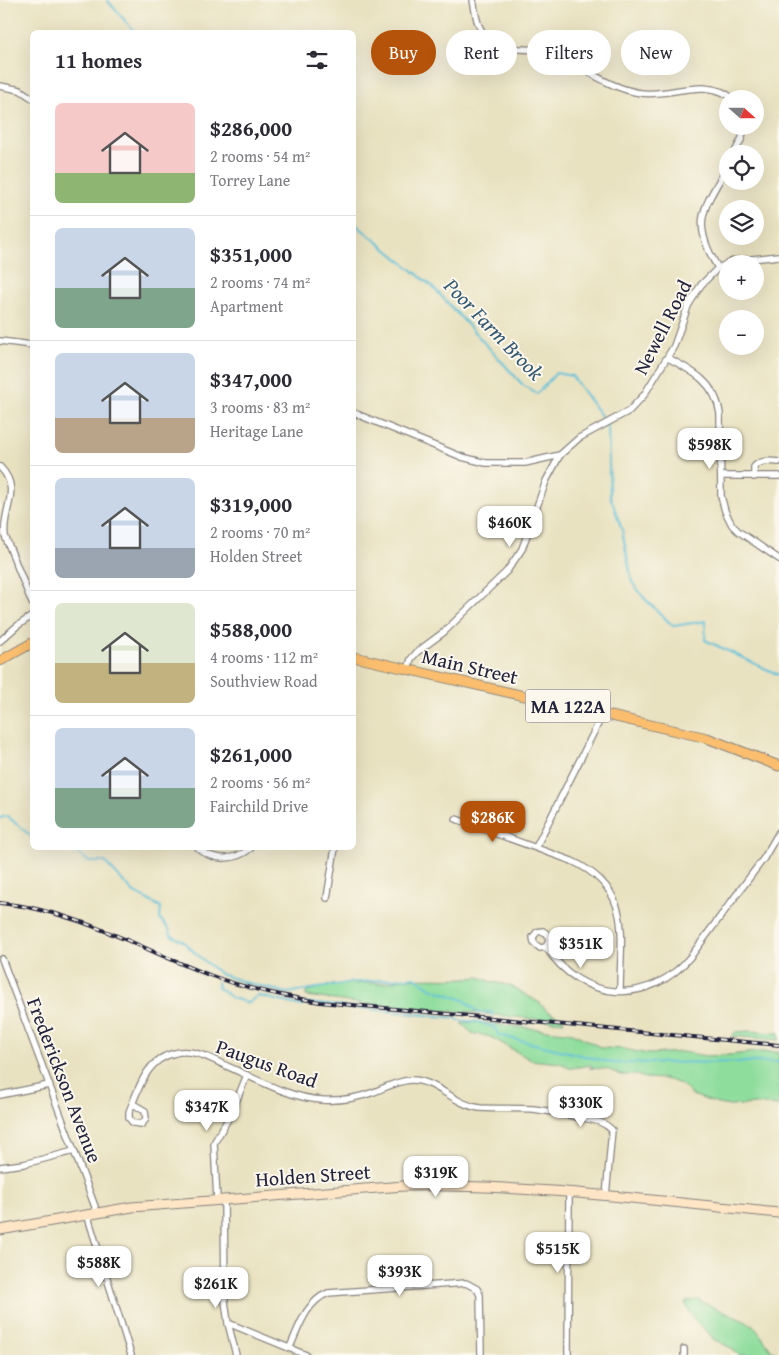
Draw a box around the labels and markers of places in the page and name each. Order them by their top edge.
pin: $598K [675,428,745,470]
pin: $460K [475,506,545,548]
pin: $286K [458,800,528,843]
pin: $351K [546,926,616,969]
pin: $330K [546,1086,616,1128]
pin: $347K [172,1090,242,1132]
pin: $319K [401,1156,471,1198]
pin: $515K [523,1232,593,1274]
pin: $588K [64,1246,134,1288]
pin: $393K [365,1254,435,1297]
pin: $261K [181,1266,251,1309]

